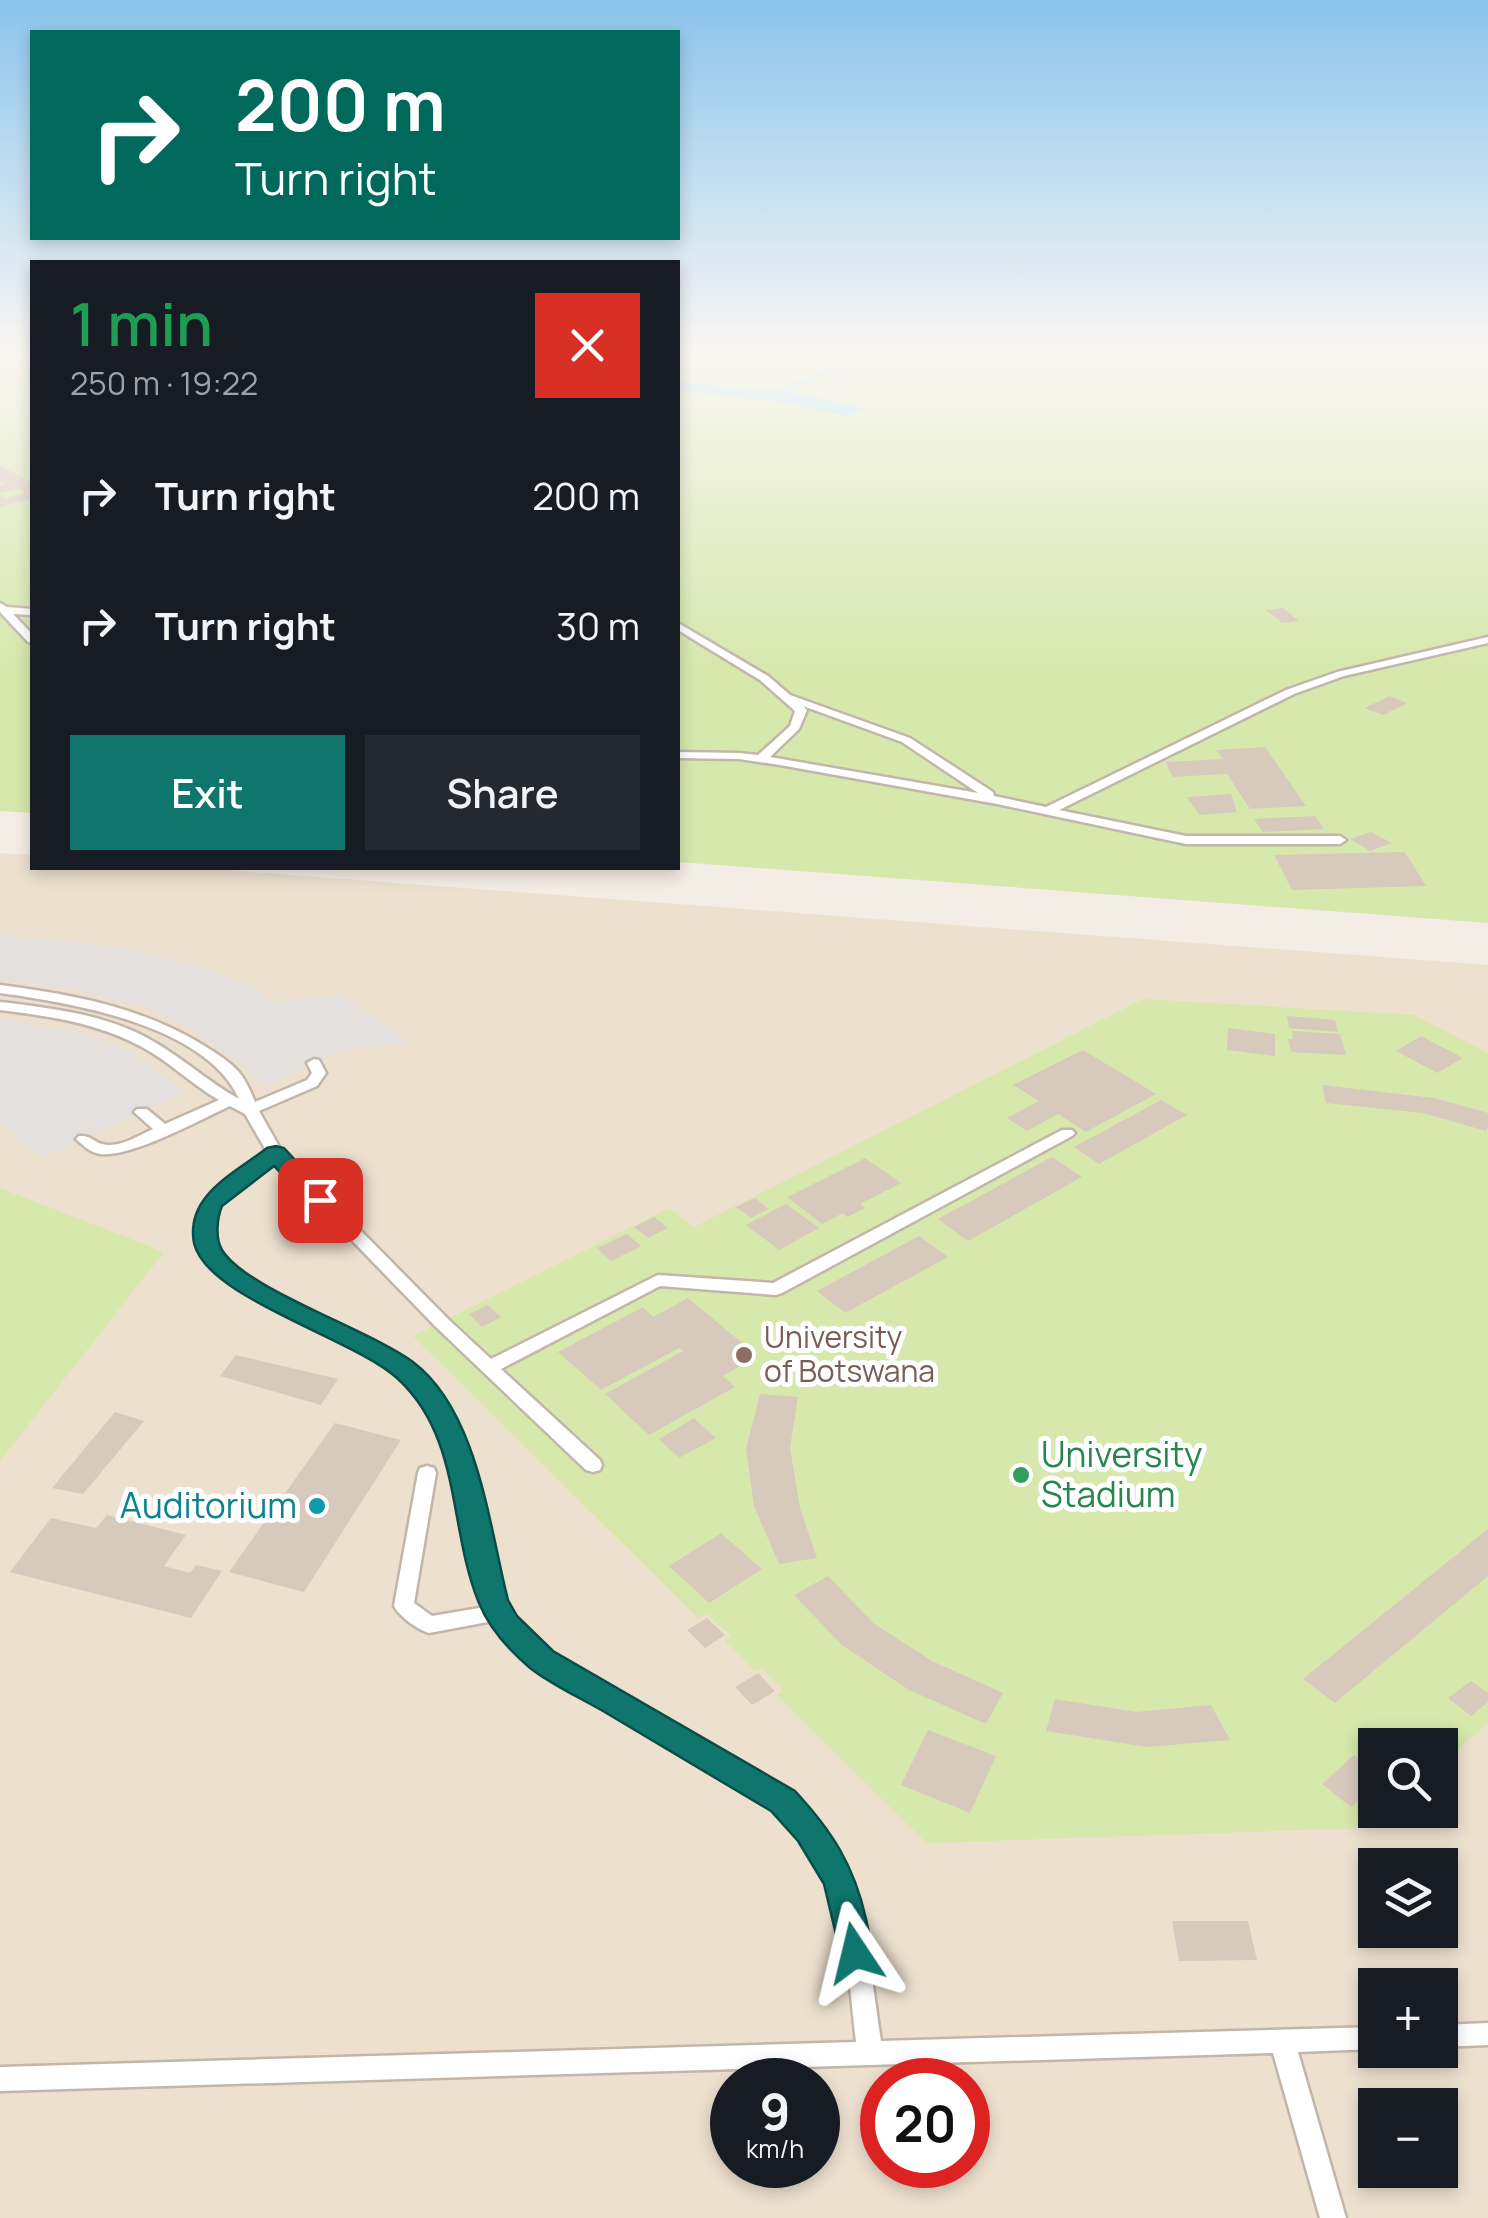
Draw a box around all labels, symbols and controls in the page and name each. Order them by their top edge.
text: 200 m [235,56,446,152]
icon: right [70,70,200,200]
text: Turn right [235,147,436,209]
text: 1 min [70,282,213,364]
button: close [535,293,640,398]
text: 250 m · 19:22 [70,361,258,405]
icon: right [70,468,125,523]
text: Turn right [155,469,336,521]
text: 200 m [532,469,640,521]
icon: right [70,598,125,653]
text: Turn right [155,599,336,651]
text: 30 m [556,599,640,651]
button: Exit [70,735,345,850]
button: Share [365,735,640,850]
pin [278,1158,363,1243]
icon: arrive [293,1173,348,1228]
place label: University of Botswana [764,1316,935,1391]
marker: University of Botswana [733,1344,755,1366]
place label: University Stadium [1041,1430,1203,1518]
marker: University Stadium [1010,1464,1032,1486]
place label: Auditorium [120,1481,297,1529]
marker: Auditorium [306,1495,328,1517]
map controls [1358,1728,1458,2188]
button: search [1358,1728,1458,1828]
button: layers [1358,1848,1458,1948]
position arrow [803,1901,907,2005]
button: + [1358,1968,1458,2068]
speed limit sign: 20 [860,2058,990,2188]
text: 9 [759,2077,791,2145]
button: − [1358,2088,1458,2188]
text: km/h [746,2131,804,2166]

